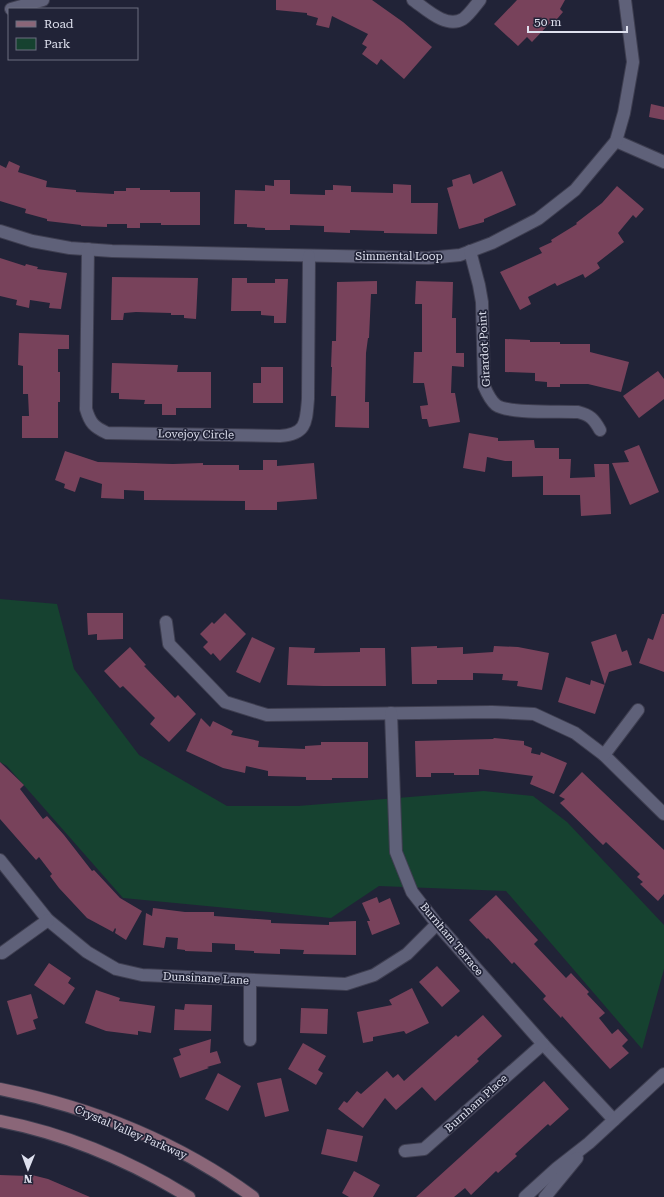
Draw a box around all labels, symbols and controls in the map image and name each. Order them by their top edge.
legend [8,8,138,60]
scale bar [528,8,627,34]
text: 50 m [534,15,561,29]
text: Road [44,17,74,31]
text: Park [44,37,71,51]
street label: Simmental Loop [355,250,443,263]
street label: Girardot Point [476,311,493,387]
street label: Lovejoy Circle [158,427,234,442]
street label: Burnham Terrace [417,900,486,978]
street label: Dunsinane Lane [163,970,249,987]
street label: Burnham Place [442,1072,510,1135]
street label: Crystal Valley Parkway [73,1103,189,1162]
north arrow [8,1149,48,1189]
text: N [23,1172,32,1185]

